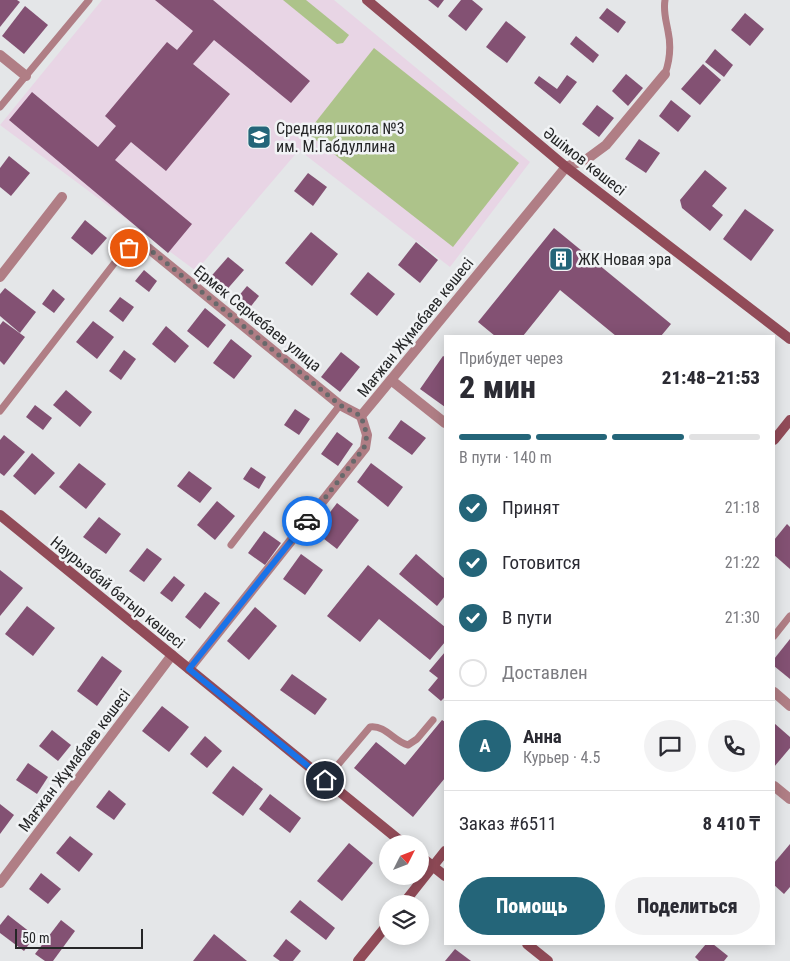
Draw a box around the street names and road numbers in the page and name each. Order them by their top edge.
street label: Әшімов көшесі [539,123,630,200]
street label: Мағжан Жұмабаев көшесі [353,254,477,401]
street label: Ермек Серкебаев улица [190,261,325,375]
street label: Наурызбай батыр көшесі [47,532,189,652]
street label: Мағжан Жұмабаев көшесі [15,685,134,835]

